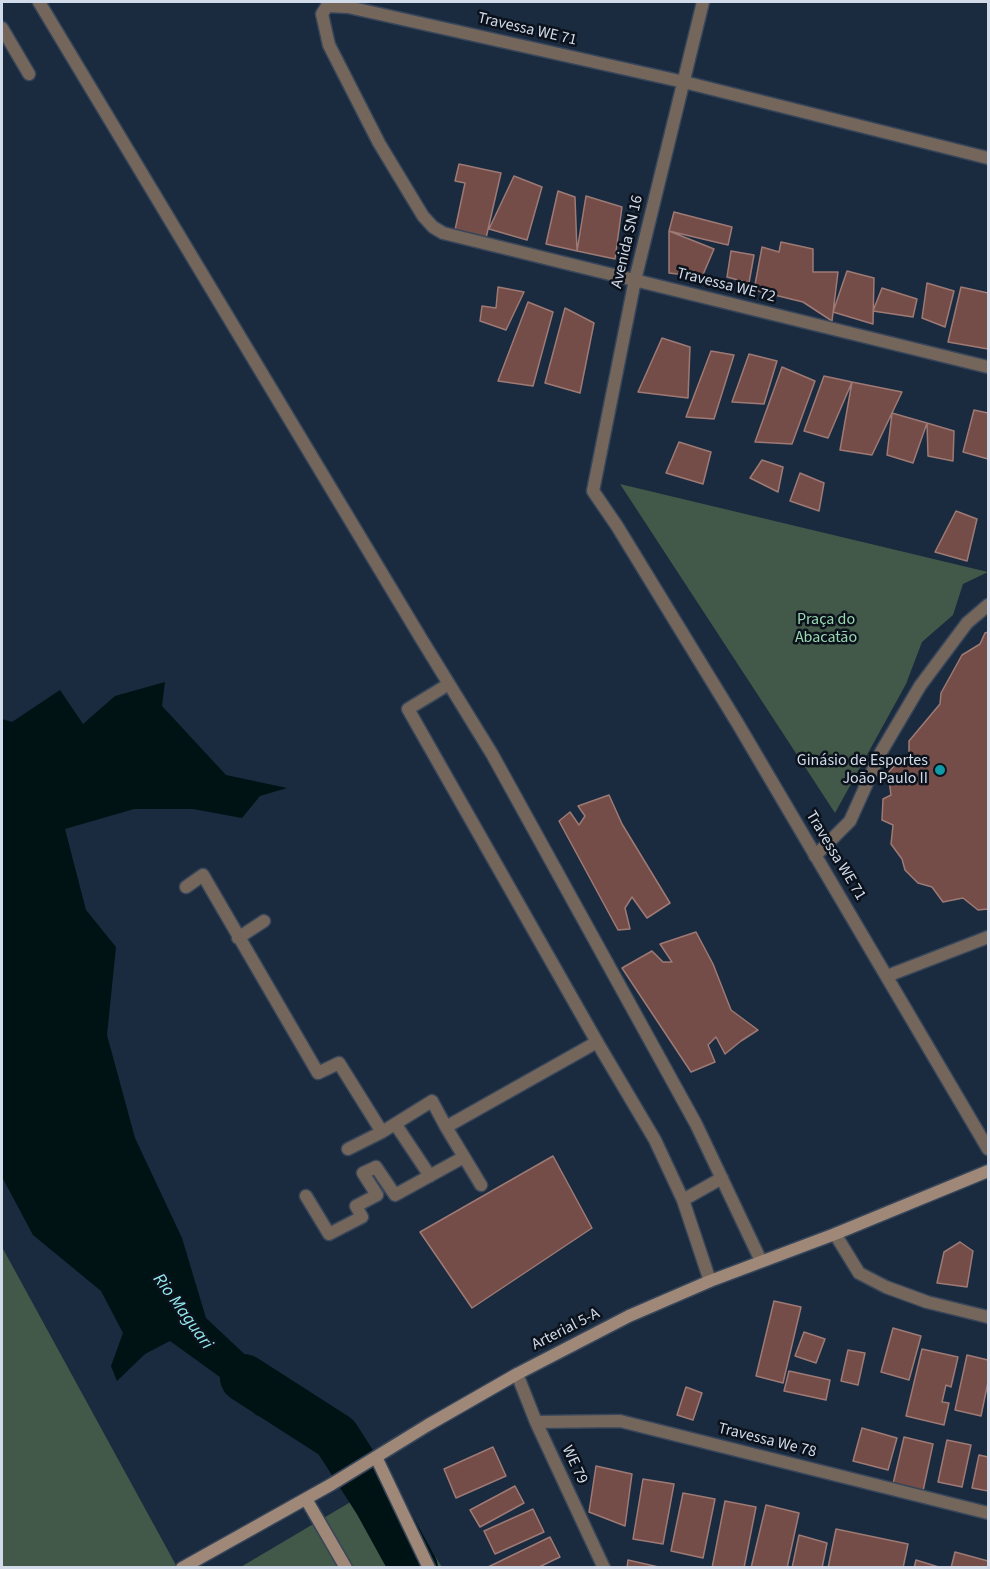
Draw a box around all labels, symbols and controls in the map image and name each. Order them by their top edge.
street label: Travessa WE 71 [476,9,578,51]
street label: Avenida SN 16 [608,194,648,290]
street label: Travessa WE 72 [675,264,777,308]
park label: Praça do Abacatão [795,610,857,648]
place label: Ginásio de Esportes João Paulo II [797,751,928,789]
marker: Ginásio de Esportes João Paulo II [933,763,947,777]
street label: Travessa WE 71 [801,808,869,904]
water label: Rio Maguari [147,1270,217,1354]
street label: Arterial 5-A [529,1305,603,1355]
street label: Travessa We 78 [716,1420,818,1462]
street label: WE 79 [557,1443,591,1487]

